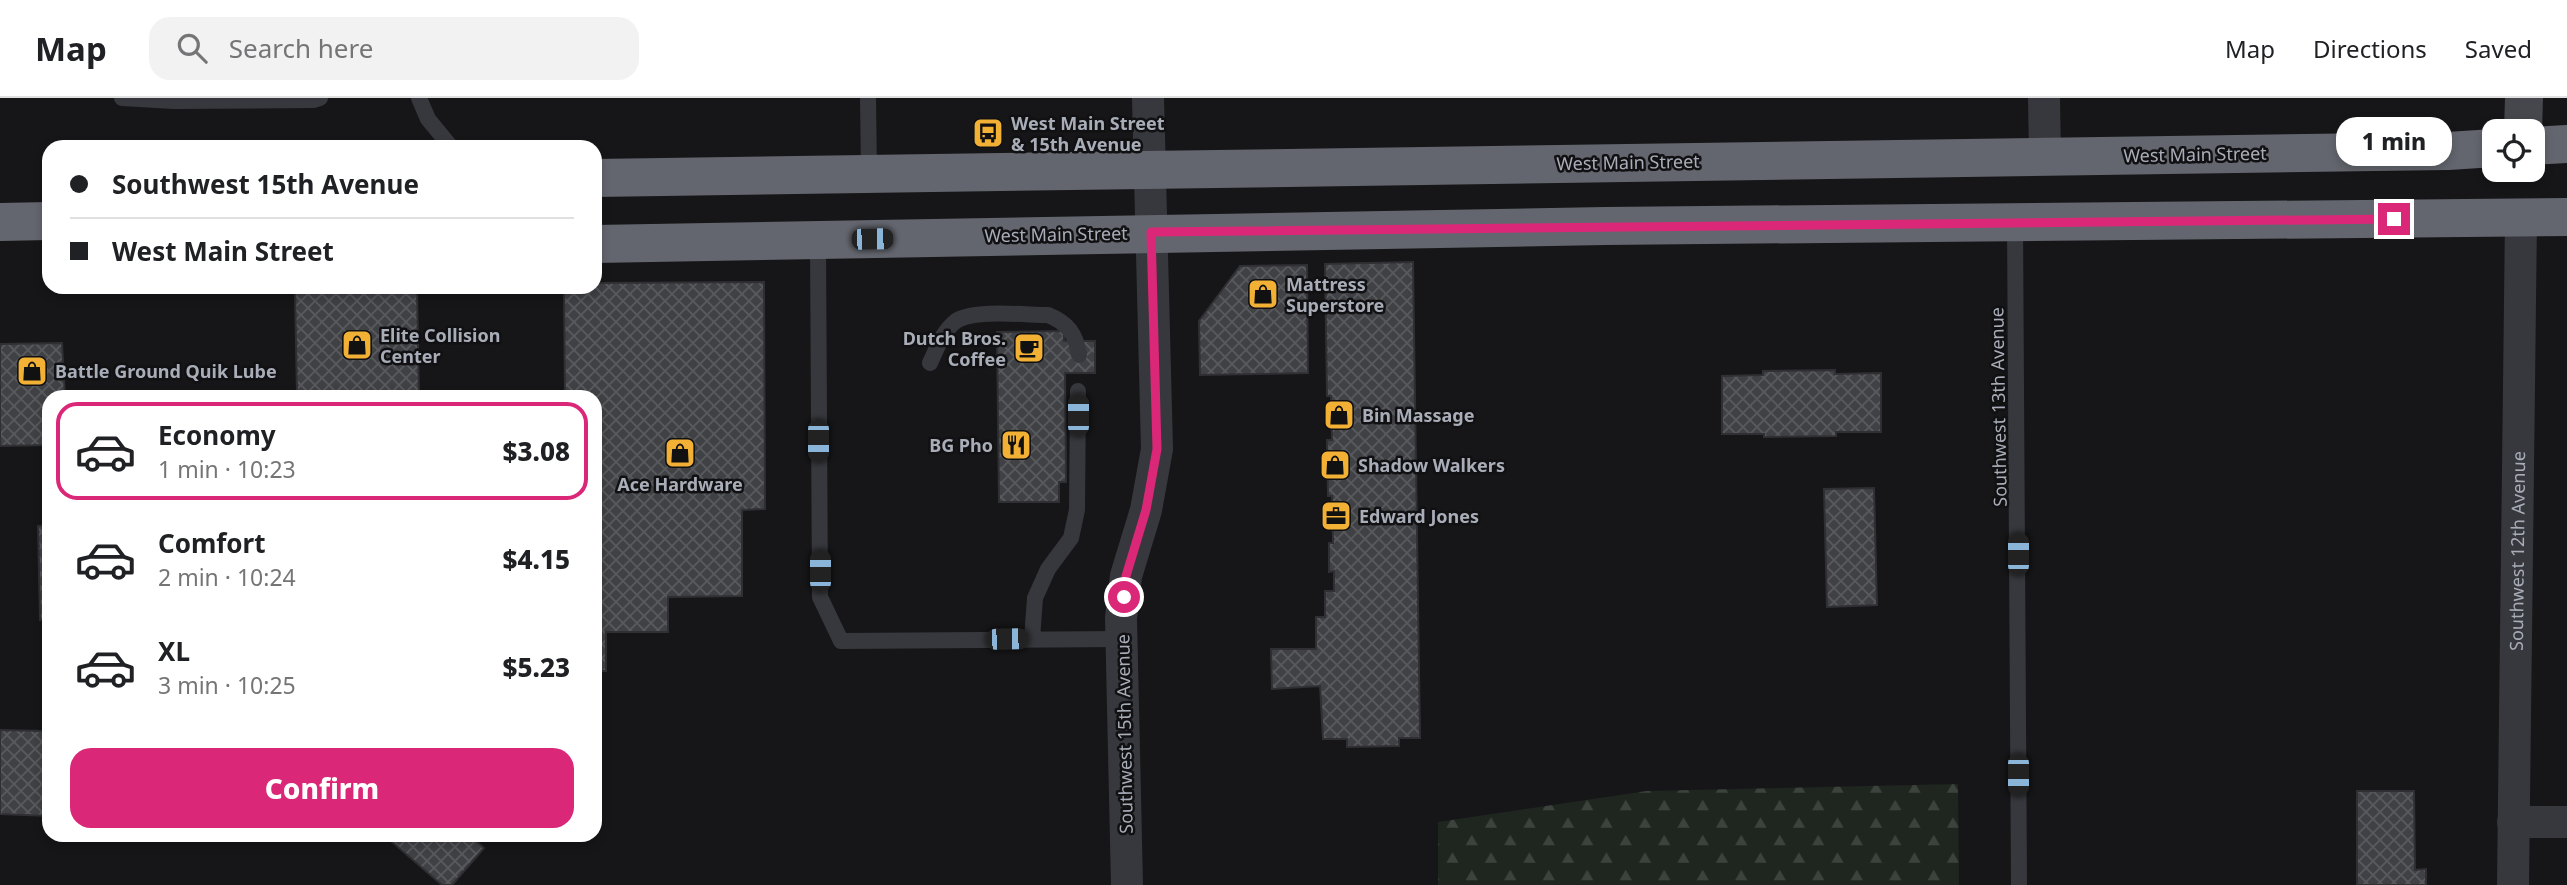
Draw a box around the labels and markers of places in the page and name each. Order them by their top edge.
place label: West Main Street & 15th Avenue [1011,111,1165,156]
bus stop icon: West Main Street & 15th Avenue [971,116,1005,150]
place label: Mattress Superstore [1286,272,1384,317]
shop icon: Mattress Superstore [1246,277,1280,311]
place label: Elite Collision Center [380,323,500,368]
place label: Dutch Bros. Coffee [903,326,1006,371]
shop icon: Elite Collision Center [340,328,374,362]
cafe icon: Dutch Bros. Coffee [1012,331,1046,365]
shop icon: Battle Ground Quik Lube [15,354,49,388]
place label: Battle Ground Quik Lube [55,359,277,383]
shop icon: Bin Massage [1322,398,1356,432]
place label: Bin Massage [1362,403,1474,427]
restaurant icon: BG Pho [999,428,1033,462]
place label: BG Pho [929,433,993,457]
shop icon: Ace Hardware [663,436,697,470]
shop icon: Shadow Walkers [1318,448,1352,482]
place label: Shadow Walkers [1358,453,1505,477]
place label: Ace Hardware [617,472,743,496]
office icon: Edward Jones [1319,499,1353,533]
place label: Edward Jones [1359,504,1479,528]

